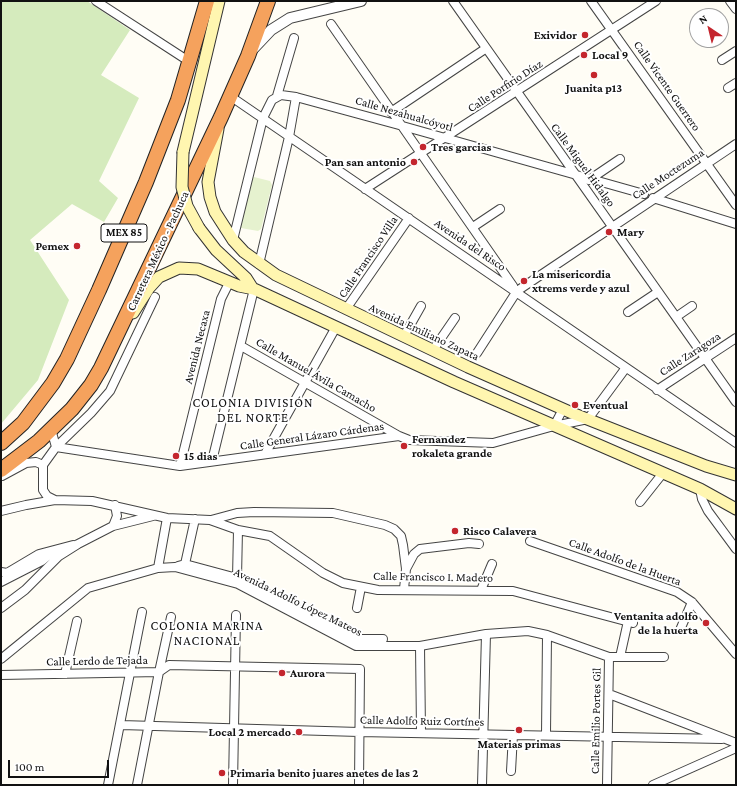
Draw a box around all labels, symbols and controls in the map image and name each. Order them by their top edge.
north arrow [689,8,729,48]
text: N [696,12,709,26]
place label: Exividor [534,28,577,42]
marker: Exividor [580,30,590,40]
street label: Calle Vicente Guerrero [630,38,704,134]
place label: Local 9 [592,48,628,62]
marker: Local 9 [579,50,589,60]
street label: Calle Porfirio Díaz [465,56,545,116]
marker: Juanita p13 [589,70,599,80]
place label: Juanita p13 [566,81,622,95]
street label: Calle Nezahualcóyotl [353,93,455,135]
street label: Calle Miguel Hidalgo [548,120,618,210]
place label: Tres garcias [431,140,491,154]
marker: Tres garcias [418,142,428,152]
street label: Calle Moctezuma [629,145,707,203]
place label: Pan san antonio [325,155,406,169]
marker: Pan san antonio [409,157,419,167]
street label: Carretera México - Pachuca [124,189,192,313]
street label: Calle Francisco Villa [335,213,401,301]
street label: Avenida del Risco [431,216,509,274]
road number: MEX 85 [101,224,147,242]
place label: Mary [617,225,644,239]
marker: Mary [604,227,614,237]
place label: Pemex [35,239,69,253]
marker: Pemex [72,241,82,251]
place label: La misericordia xtrems verde y azul [532,267,630,295]
marker: La misericordia xtrems verde y azul [519,276,529,286]
street label: Avenida Emiliano Zapata [367,300,481,364]
street label: Avenida Necaxa [181,309,213,385]
street label: Calle Zaragoza [657,329,723,379]
street label: Calle Manuel Ávila Camacho [253,335,379,415]
district label: COLONIA DIVISIÓN DEL NORTE [192,395,314,426]
place label: Eventual [583,398,628,412]
marker: Eventual [570,400,580,410]
street label: Calle General Lázaro Cárdenas [239,419,385,453]
place label: Fernandez rokaleta grande [412,432,492,460]
marker: Fernandez rokaleta grande [399,441,409,451]
place label: 15 dias [184,449,217,463]
marker: 15 dias [171,451,181,461]
place label: Risco Calavera [463,524,537,538]
marker: Risco Calavera [450,526,460,536]
street label: Calle Adolfo de la Huerta [567,535,683,589]
street label: Avenida Adolfo López Mateos [231,565,365,639]
street label: Calle Francisco I. Madero [373,569,493,585]
place label: Ventanita adolfo de la huerta [614,609,698,637]
district label: COLONIA MARINA NACIONAL [151,618,263,649]
marker: Ventanita adolfo de la huerta [701,618,711,628]
street label: Calle Lerdo de Tejada [46,653,148,669]
place label: Aurora [290,666,325,680]
marker: Aurora [277,668,287,678]
street label: Calle Emilio Portes Gil [588,668,604,774]
street label: Calle Adolfo Ruiz Cortínes [360,713,484,729]
place label: Local 2 mercado [209,725,291,739]
marker: Materias primas [514,725,524,735]
marker: Local 2 mercado [294,727,304,737]
place label: Materias primas [477,737,561,751]
scale bar [10,752,111,778]
text: 100 m [15,760,44,774]
place label: Primaria benito juares anetes de las 2 [230,766,418,780]
marker: Primaria benito juares anetes de las 2 [217,768,227,778]

